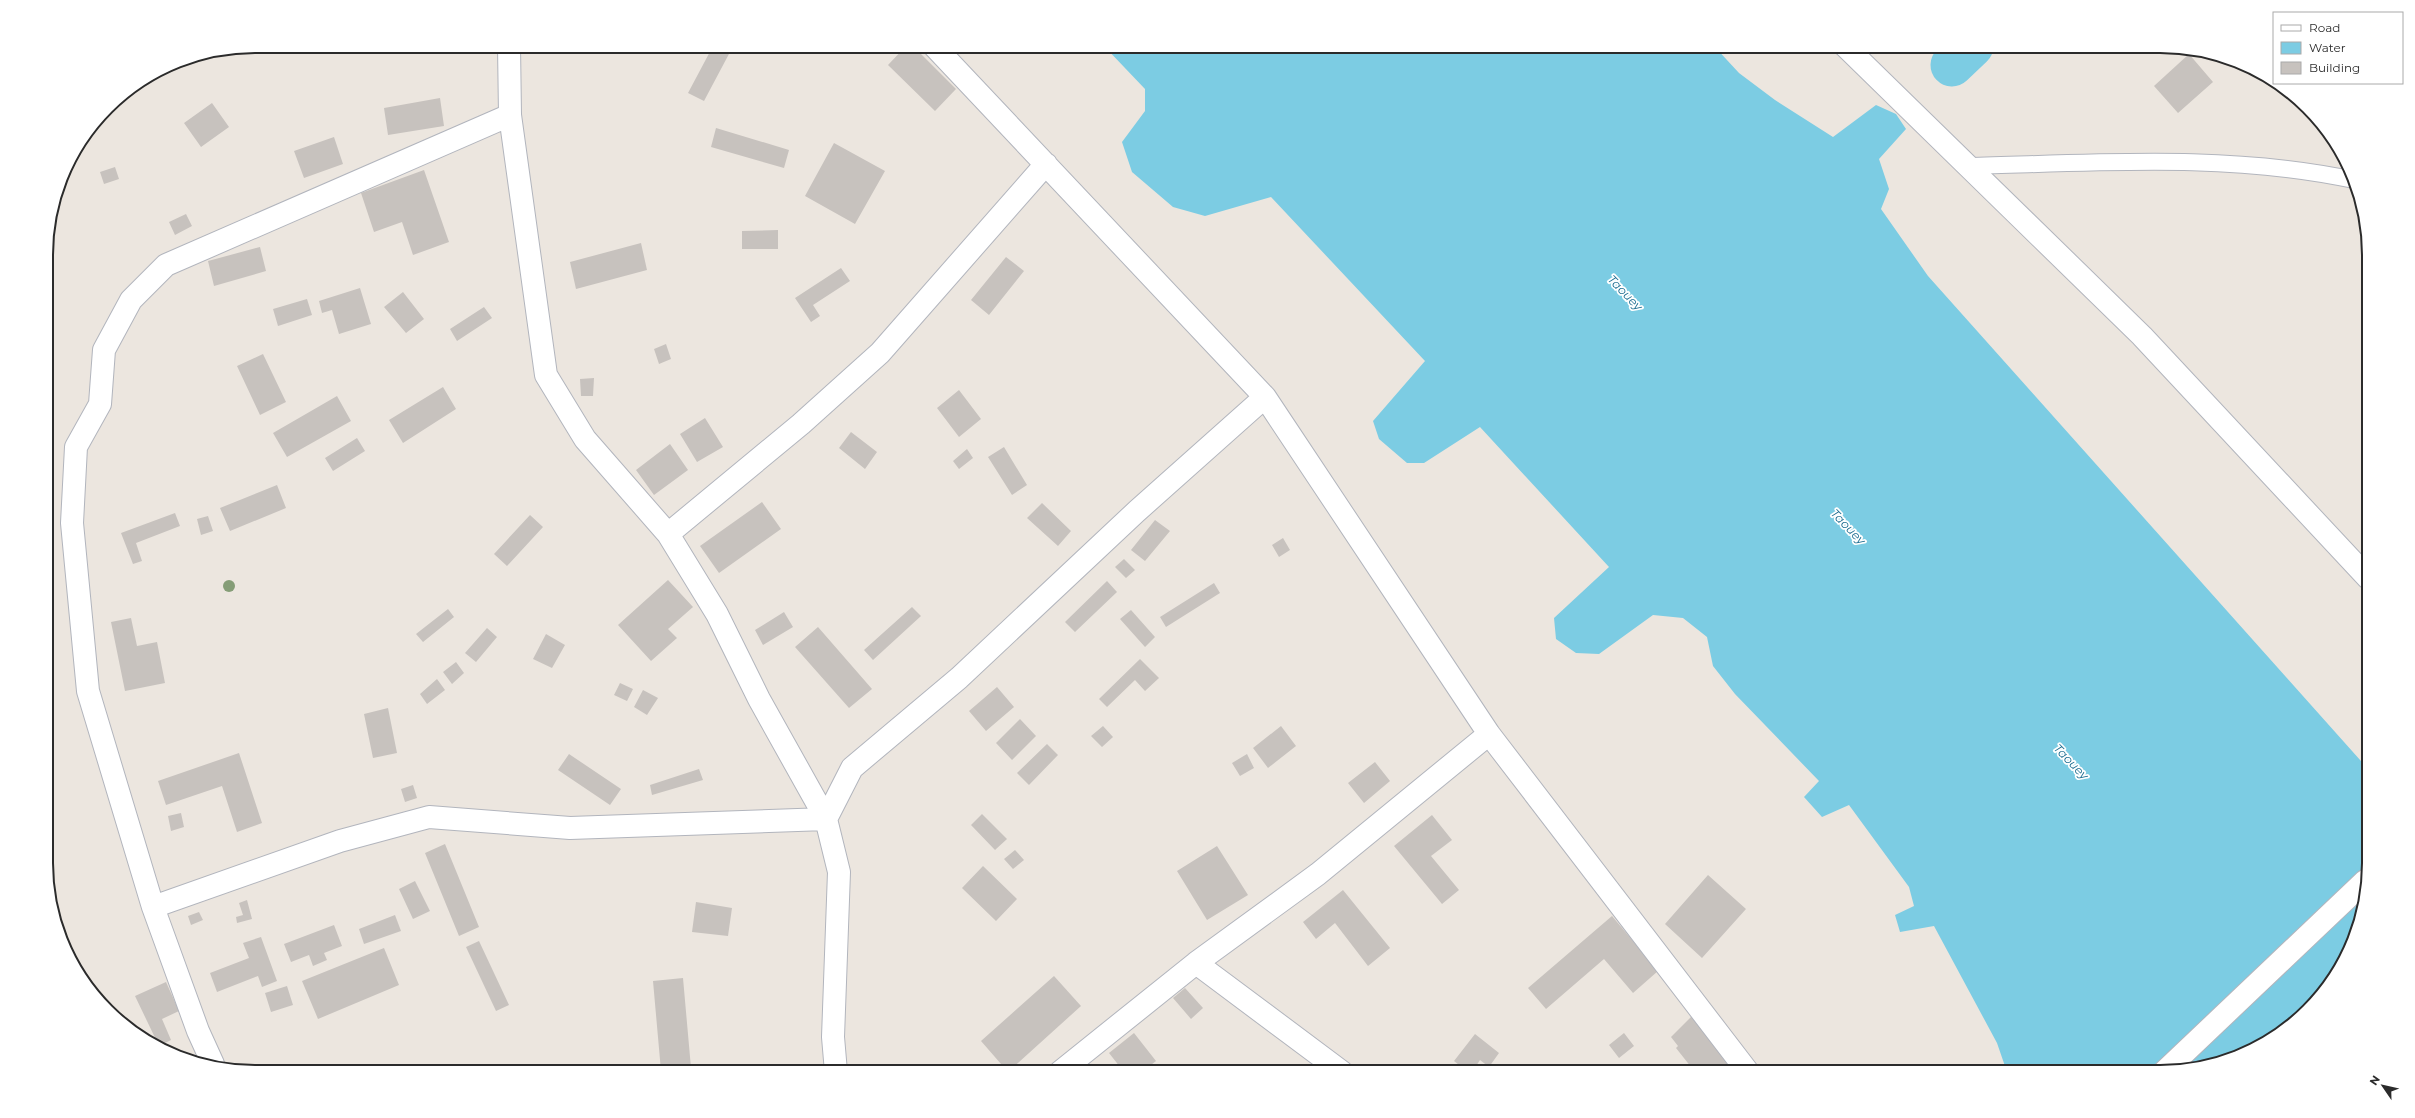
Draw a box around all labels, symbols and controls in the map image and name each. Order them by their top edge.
legend [2273,12,2403,84]
text: Road [2309,20,2340,35]
text: Water [2309,40,2346,55]
text: Building [2309,60,2360,75]
water label: Taouey [1605,272,1647,315]
water label: Taouey [1828,506,1870,549]
water label: Taouey [2051,741,2093,784]
north arrow [2363,1066,2403,1106]
text: N [2366,1073,2383,1088]

